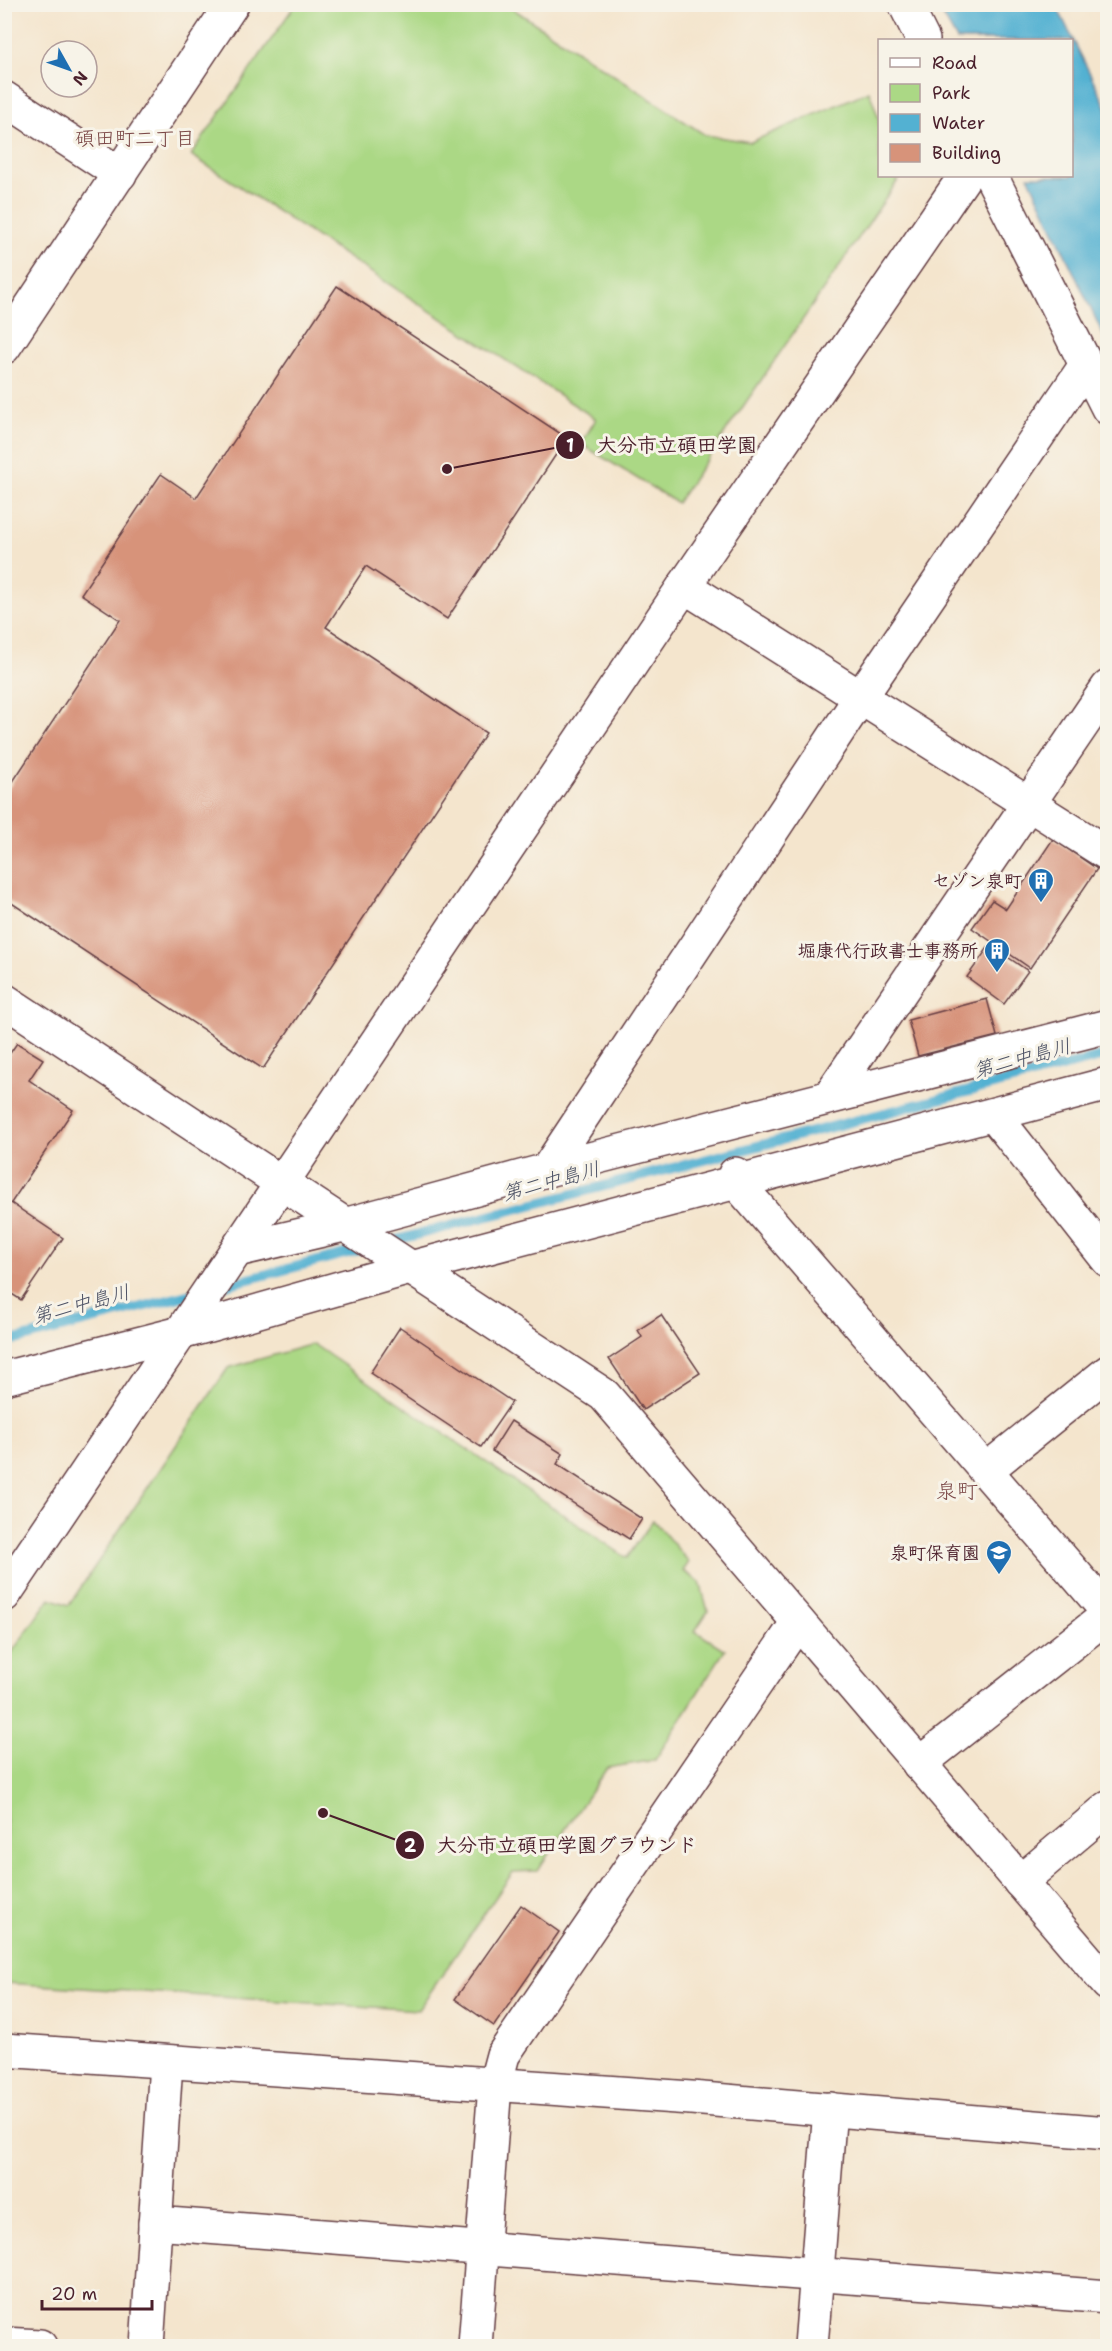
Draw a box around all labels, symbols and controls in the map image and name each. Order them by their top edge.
north arrow [39,39,99,99]
legend [878,39,1073,177]
text: Road [932,51,977,75]
text: N [68,67,92,90]
text: Park [932,81,971,105]
text: Water [932,111,985,135]
district label: 碩田町二丁目 [75,125,195,151]
text: Building [932,141,1001,165]
callout: 大分市立碩田学園 [555,426,769,464]
text: 大分市立碩田学園 [597,432,757,458]
text: 1 [566,434,574,458]
building icon: セゾン泉町 [1026,866,1056,904]
place label: セゾン泉町 [932,869,1022,893]
building icon: 堀康代行政書士事務所 [982,936,1012,974]
place label: 堀康代行政書士事務所 [798,939,978,963]
water label: 第二中島川 [970,1033,1074,1083]
water label: 第二中島川 [499,1156,603,1206]
water label: 第二中島川 [29,1279,133,1329]
district label: 泉町 [936,1477,978,1505]
school or university icon: 泉町保育園 [984,1538,1014,1576]
place label: 泉町保育園 [890,1541,980,1565]
callout: 大分市立碩田学園グラウンド [395,1826,709,1864]
text: 大分市立碩田学園グラウンド [437,1832,697,1858]
text: 2 [404,1834,417,1858]
scale bar [42,2273,152,2311]
text: 20 m [51,2282,97,2306]

